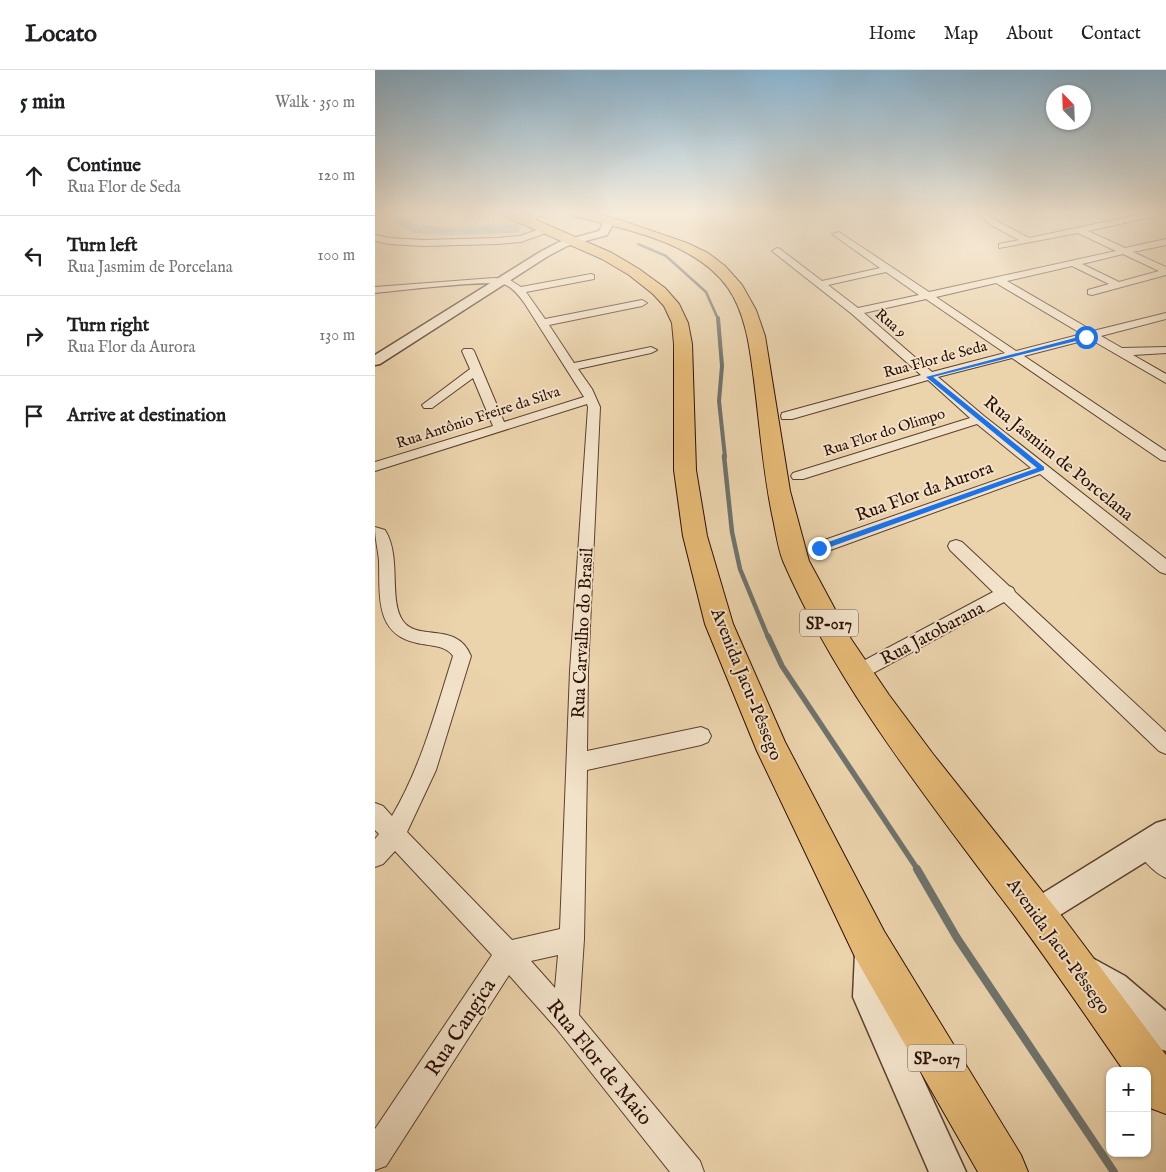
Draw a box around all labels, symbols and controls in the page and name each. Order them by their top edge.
text: Locato [25,19,97,50]
text: Home [869,23,916,46]
text: Map [944,23,978,46]
text: About [1006,23,1053,46]
text: Contact [1081,23,1141,46]
north arrow [1046,85,1091,130]
text: 5 min [20,89,65,116]
text: Walk · 350 m [275,93,355,113]
text: Continue [67,154,141,178]
icon: ahead [20,162,48,190]
text: 120 m [318,166,355,186]
text: Rua Flor de Seda [67,178,181,198]
text: Turn left [67,234,138,258]
icon: left [20,242,48,270]
text: 100 m [318,246,355,266]
text: Rua Jasmim de Porcelana [67,258,233,278]
street label: Rua 9 [871,305,910,342]
text: Turn right [67,314,149,338]
icon: right [20,322,48,350]
text: 130 m [319,326,355,346]
route start [1075,326,1098,349]
street label: Rua Flor de Seda [881,336,989,382]
text: Rua Flor da Aurora [67,338,195,358]
street label: Rua Antônio Freire da Silva [394,382,563,453]
street label: Rua Jasmim de Porcelana [978,392,1138,527]
icon: arrive [20,402,48,430]
text: Arrive at destination [67,404,226,428]
street label: Rua Flor do Olimpo [821,404,947,461]
street label: Rua Flor da Aurora [853,457,997,528]
route end [808,537,831,560]
street label: Rua Carvalho do Brasil [568,547,599,719]
street label: Rua Jatobarana [877,597,989,671]
street label: Avenida Jacu-Pêssego [704,604,787,764]
road number: SP-017 [800,610,858,636]
street label: Avenida Jacu-Pêssego [1000,874,1115,1020]
street label: Rua Cangica [420,973,503,1082]
street label: Rua Flor de Maio [540,995,658,1131]
road number: SP-017 [908,1044,966,1071]
map controls [1106,1067,1151,1157]
button: + [1106,1067,1151,1112]
button: − [1106,1112,1151,1157]

